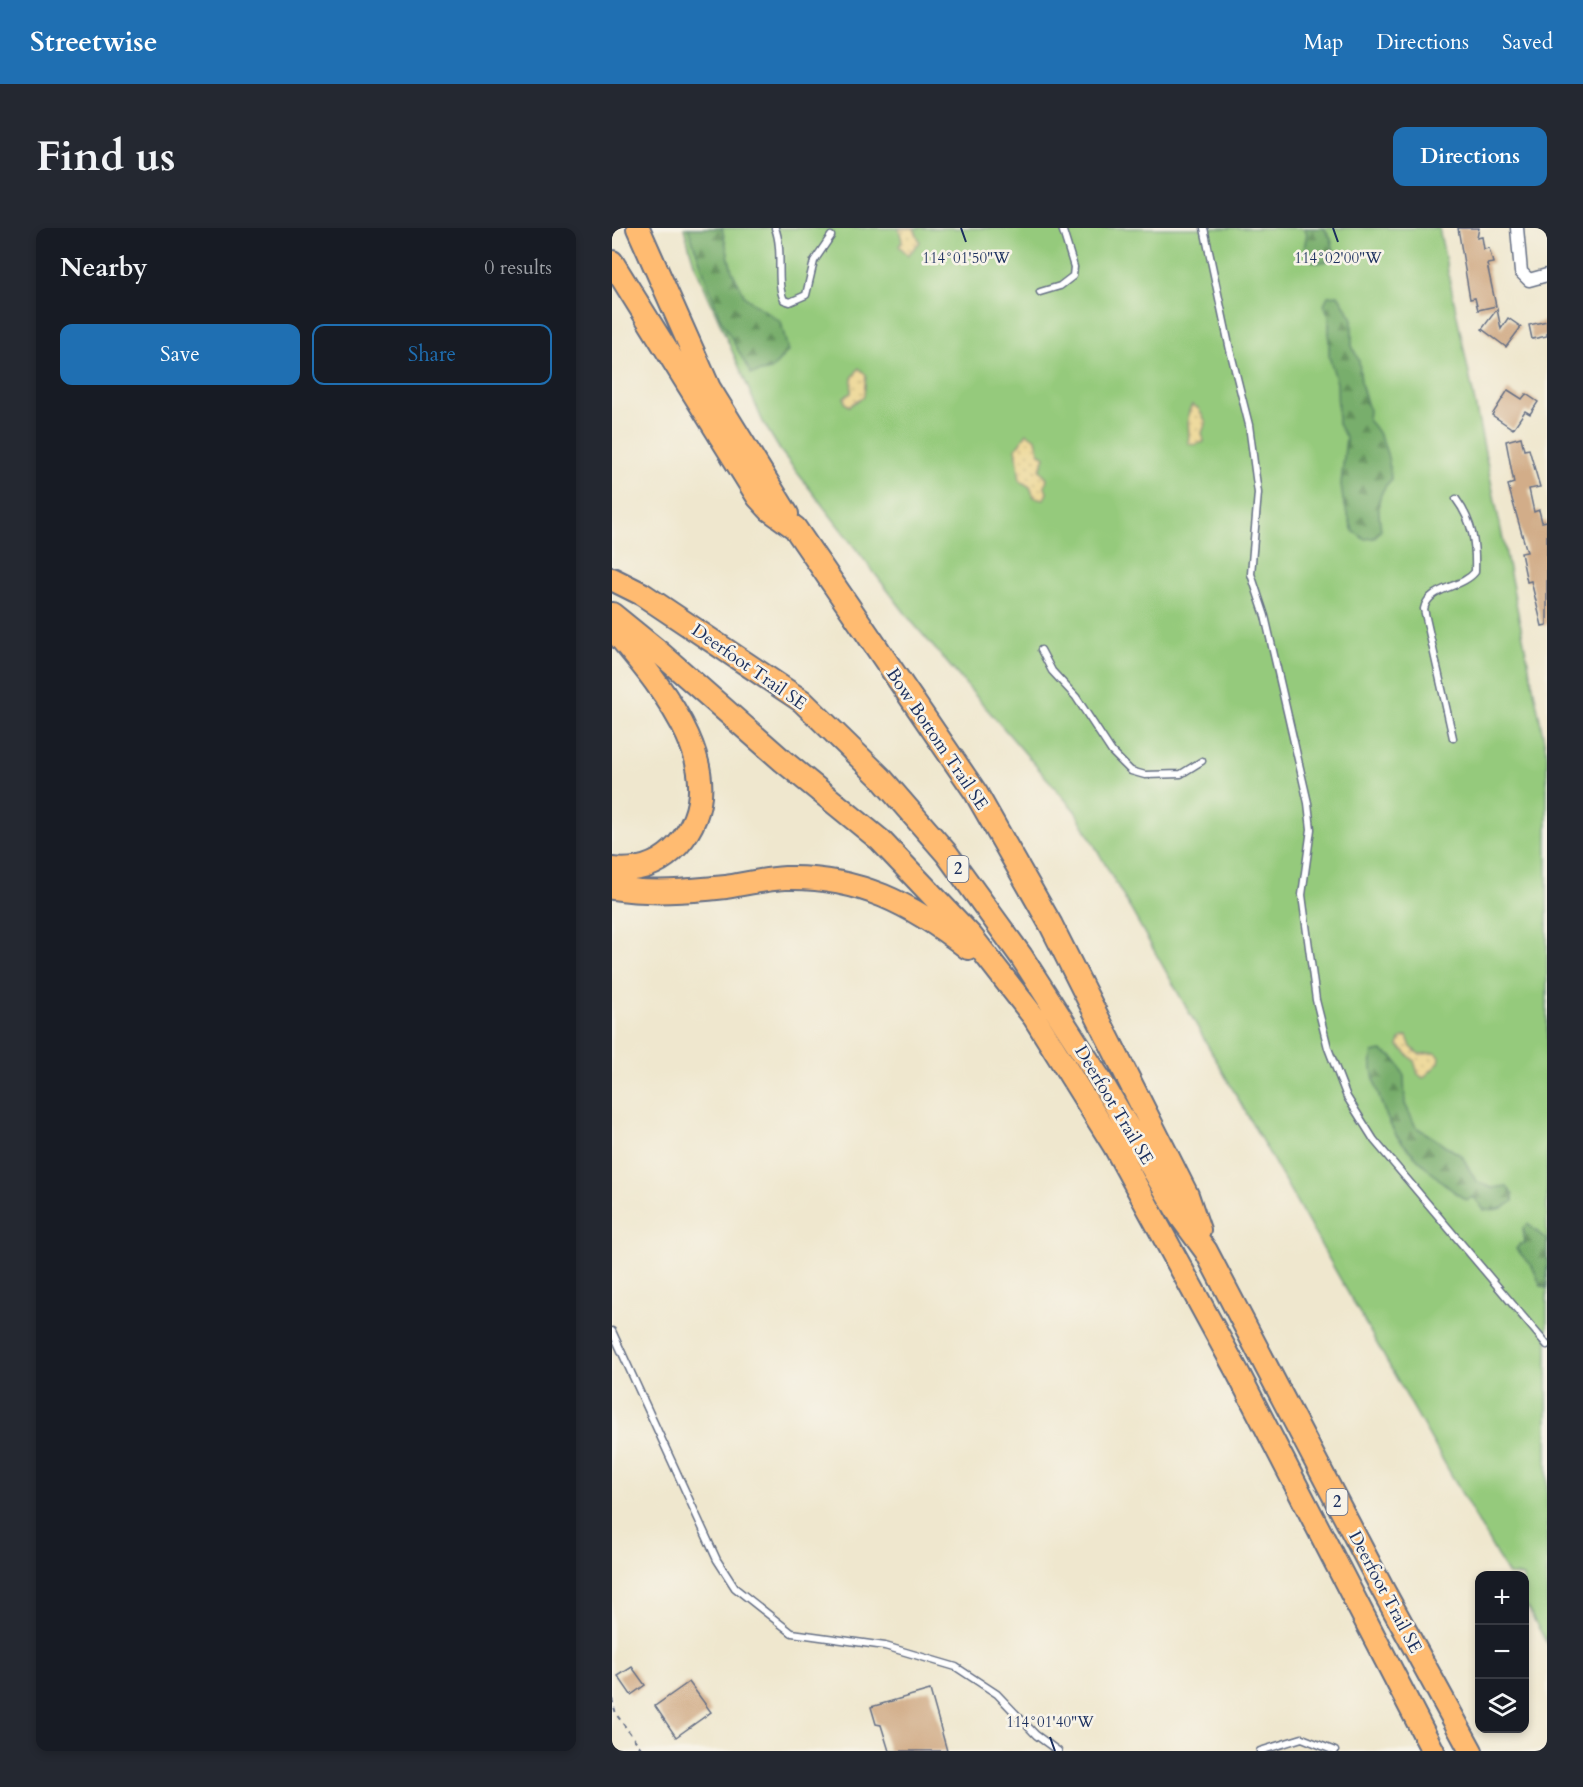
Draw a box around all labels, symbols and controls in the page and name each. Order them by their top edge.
text: Streetwise [30,23,158,61]
text: Map [1303,28,1343,57]
text: Directions [1376,28,1469,57]
text: Saved [1502,28,1553,57]
button: Directions [1393,127,1547,186]
text: Find us [36,128,176,185]
text: 114°01'50"W [922,248,1010,268]
text: 114°02'00"W [1294,248,1382,268]
text: Nearby [60,250,148,285]
text: 0 results [484,254,552,281]
button: Save [60,324,300,385]
button: Share [312,324,552,385]
street label: Deerfoot Trail SE [686,618,812,716]
street label: Bow Bottom Trail SE [880,663,994,815]
road number: 2 [948,856,968,882]
street label: Deerfoot Trail SE [1068,1041,1160,1169]
road number: 2 [1326,1489,1348,1515]
street label: Deerfoot Trail SE [1342,1526,1428,1658]
map controls [1475,1571,1529,1733]
button: + [1475,1571,1529,1625]
button: − [1475,1625,1529,1679]
button: layers [1475,1679,1529,1733]
text: 114°01'40"W [1006,1712,1094,1732]

